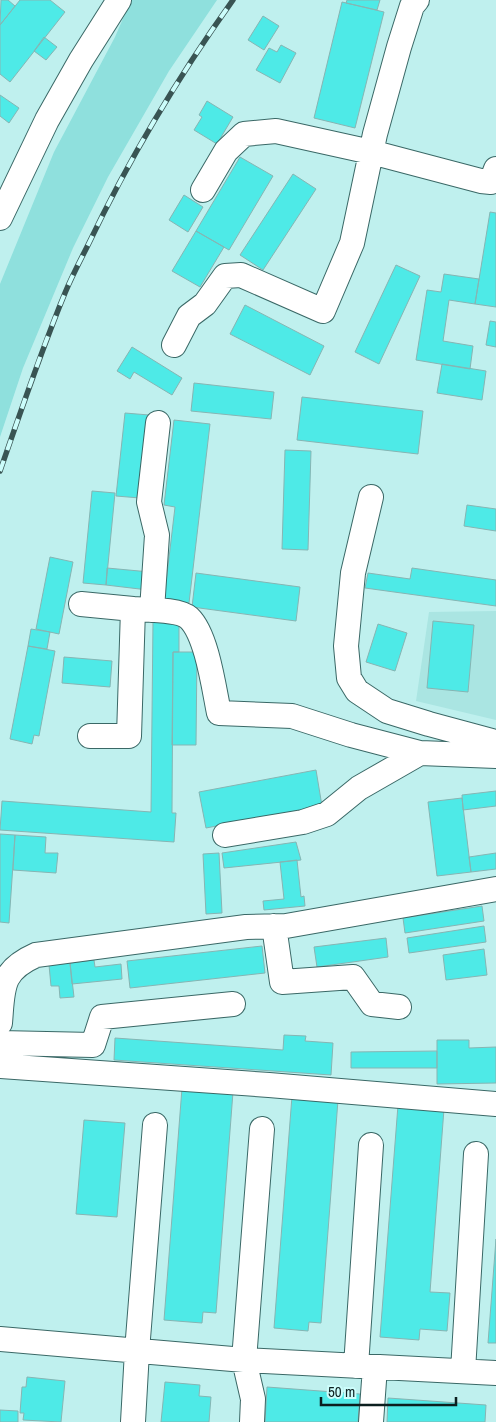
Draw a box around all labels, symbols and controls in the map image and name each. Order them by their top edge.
scale bar [321,1374,456,1406]
text: 50 m [328,1381,355,1402]

